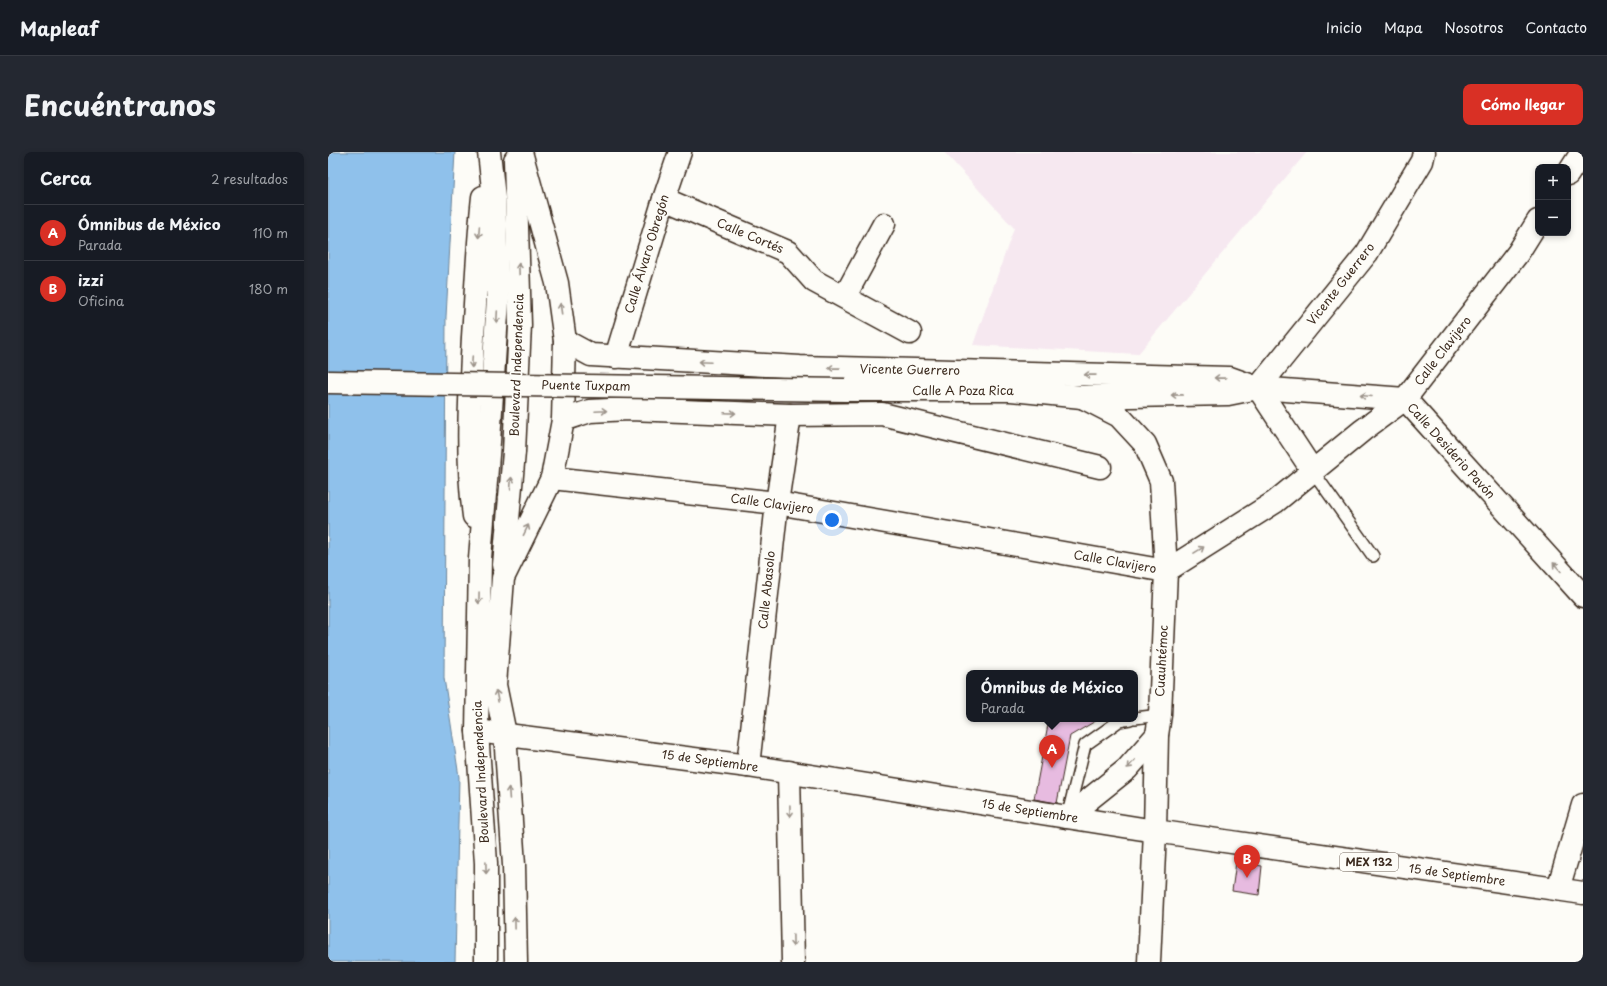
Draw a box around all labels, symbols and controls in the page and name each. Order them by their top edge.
text: Mapleaf [20,14,98,42]
text: Inicio [1326,17,1362,38]
text: Mapa [1384,17,1422,38]
text: Nosotros [1444,17,1504,38]
text: Contacto [1526,17,1587,38]
text: Encuéntranos [24,83,216,126]
button: Cómo llegar [1463,84,1583,125]
map controls [1535,164,1571,236]
button: + [1535,164,1571,200]
text: Cerca [40,165,91,191]
text: 2 resultados [211,169,288,188]
street label: Calle Álvaro Obregón [619,192,673,315]
button: − [1535,200,1571,236]
text: Ómnibus de México [78,212,220,235]
street label: Calle Cortés [714,213,787,257]
text: A [48,223,58,242]
text: 110 m [253,223,288,242]
one-way arrow [476,226,483,239]
text: Parada [78,235,122,254]
street label: Vicente Guerrero [1302,238,1378,328]
one-way arrow [515,263,523,276]
text: izzi [78,268,104,291]
text: B [49,279,57,298]
text: 180 m [249,279,288,298]
text: Oficina [78,291,124,310]
street label: Boulevard Independencia [505,292,528,437]
one-way arrow [557,303,565,316]
one-way arrow [493,310,500,323]
street label: Calle Clavijero [1409,312,1475,389]
one-way arrow [468,355,475,368]
one-way arrow [699,358,712,366]
street label: Vicente Guerrero [860,359,961,379]
one-way arrow [828,364,841,372]
one-way arrow [1084,371,1097,378]
one-way arrow [1214,374,1227,382]
street label: Puente Tuxpam [541,375,631,395]
street label: Calle A Poza Rica [912,381,1014,399]
one-way arrow [1171,391,1184,399]
one-way arrow [1360,393,1373,400]
street label: Calle Desiderio Pavón [1404,398,1500,502]
one-way arrow [594,407,607,414]
one-way arrow [723,409,736,417]
one-way arrow [508,477,515,490]
street label: Calle Clavijero [729,488,815,518]
your location [822,510,842,530]
one-way arrow [523,524,530,536]
street label: Calle Clavijero [1072,545,1158,577]
one-way arrow [1193,546,1204,554]
street label: Calle Abasolo [753,550,779,630]
one-way arrow [1552,562,1561,572]
one-way arrow [475,591,483,604]
street label: Cuauhtémoc [1150,624,1172,697]
popup [966,670,1138,722]
text: Ómnibus de México [981,675,1123,698]
one-way arrow [493,690,501,703]
text: Parada [981,698,1025,717]
street label: Boulevard Independencia [467,699,493,844]
pin: A [1039,735,1065,768]
street label: 15 de Septiembre [661,744,760,776]
one-way arrow [1126,759,1136,769]
one-way arrow [505,787,512,800]
street label: 15 de Septiembre [981,794,1080,827]
one-way arrow [786,804,794,817]
pin: B [1234,845,1260,878]
road number: MEX 132 [1340,853,1398,871]
street label: 15 de Septiembre [1408,858,1507,890]
one-way arrow [482,861,489,874]
one-way arrow [512,917,519,930]
one-way arrow [789,934,797,947]

